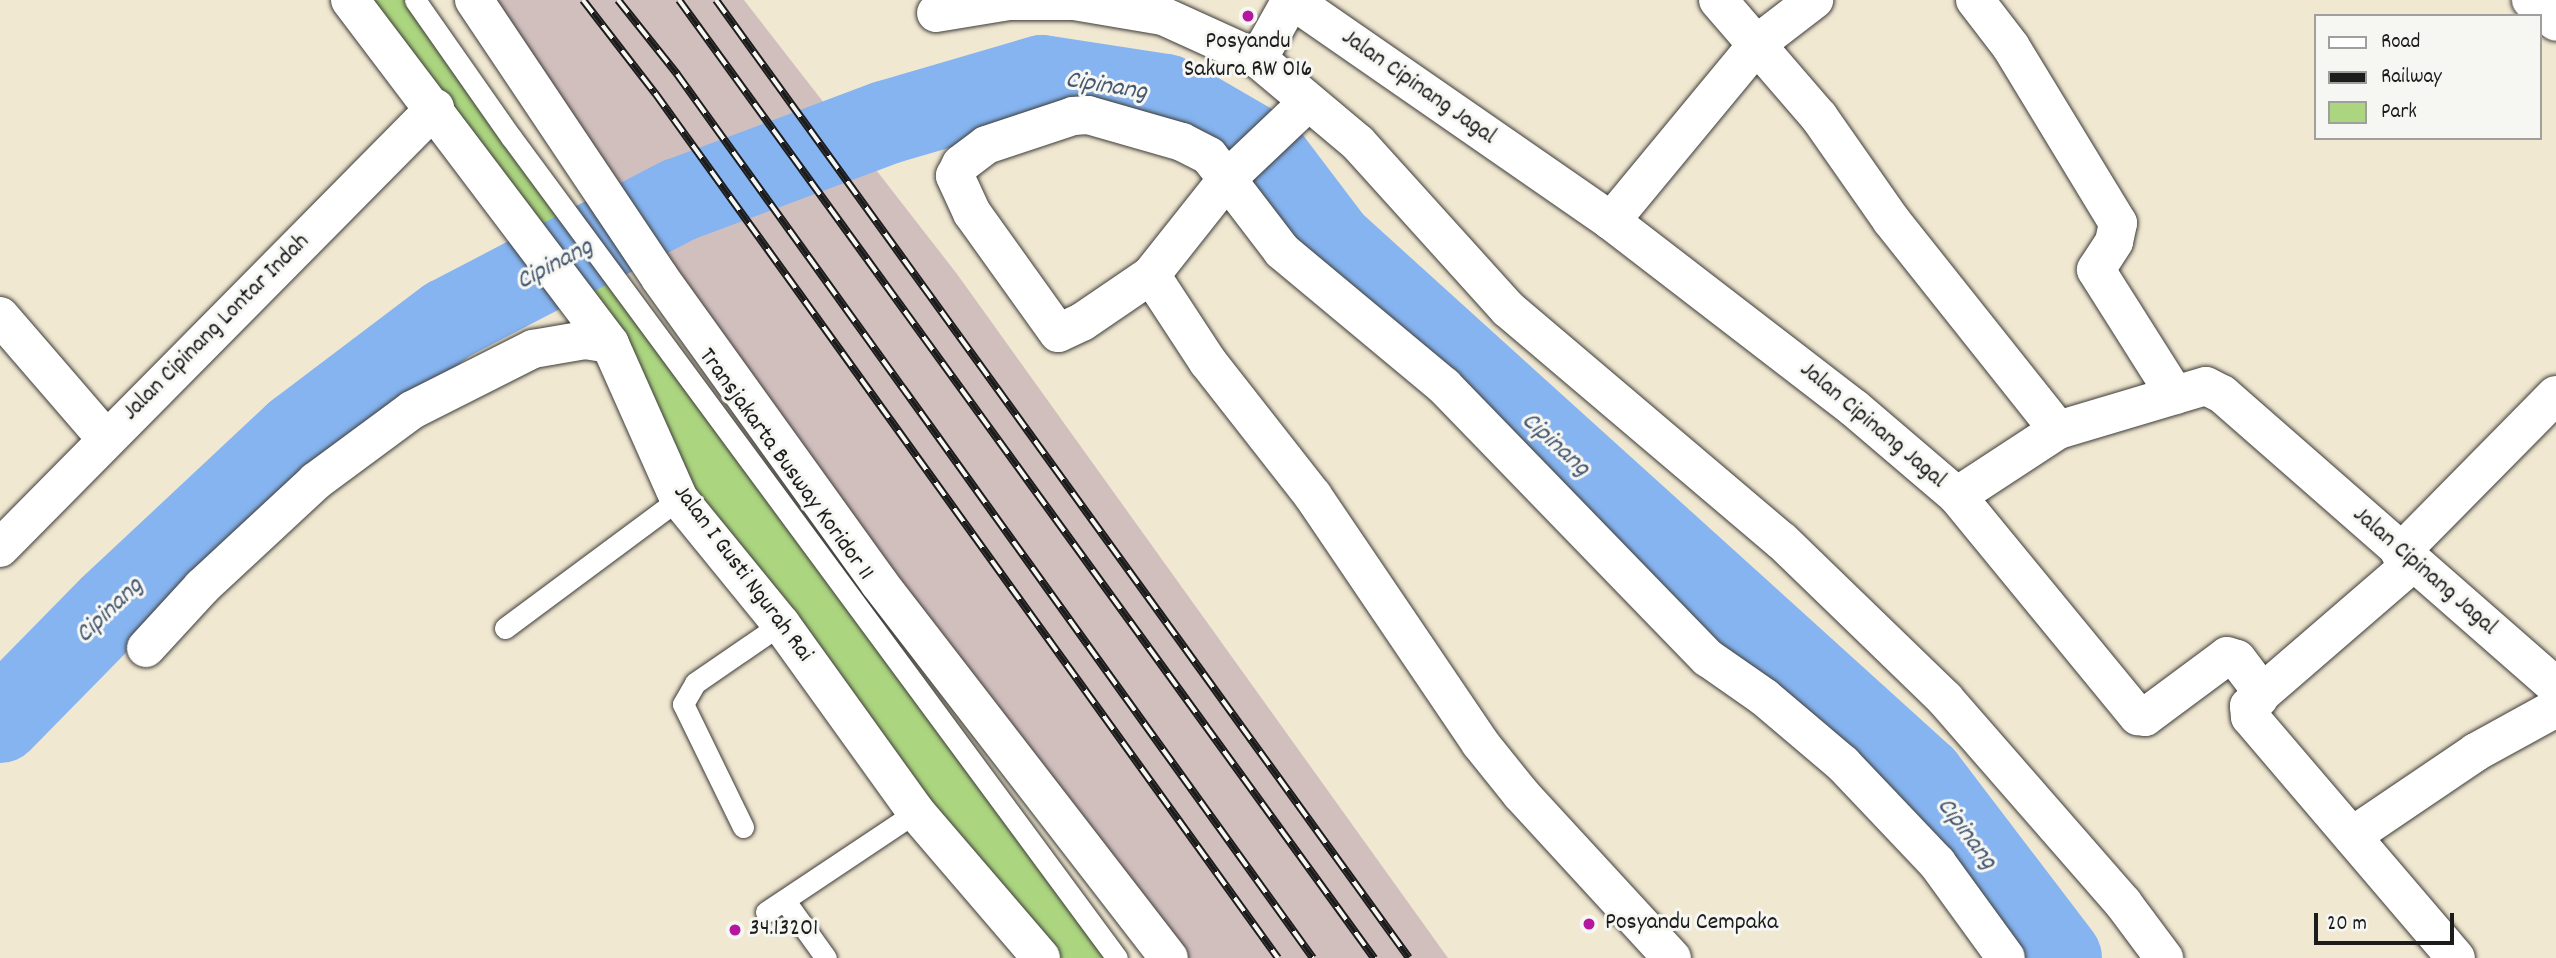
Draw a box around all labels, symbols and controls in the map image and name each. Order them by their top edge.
marker: Posyandu Sakura RW 016 [1238,6,1258,26]
legend [2314,14,2542,140]
street label: Jalan Cipinang Jagal [1335,24,1501,152]
text: Road [2381,28,2420,58]
place label: Posyandu Sakura RW 016 [1184,29,1312,85]
text: Railway [2381,63,2442,93]
water label: Cipinang [1063,65,1149,109]
text: Park [2381,98,2417,128]
street label: Jalan Cipinang Lontar Indah [117,228,317,428]
water label: Cipinang [511,232,599,298]
street label: Transjakarta Busway Koridor 11 [691,343,879,587]
street label: Jalan Cipinang Jagal [1793,356,1951,496]
water label: Cipinang [1514,406,1596,484]
street label: Jalan I Gusti Ngurah Rai [666,480,818,668]
street label: Jalan Cipinang Jagal [2346,501,2502,643]
water label: Cipinang [70,571,150,651]
water label: Cipinang [1929,792,2003,876]
scale bar [2318,898,2458,942]
place label: Posyandu Cempaka [1605,910,1778,938]
text: 20 m [2327,910,2367,940]
marker: Posyandu Cempaka [1579,914,1599,934]
place label: 34.13201 [749,916,818,944]
marker: 34.13201 [727,922,743,938]

